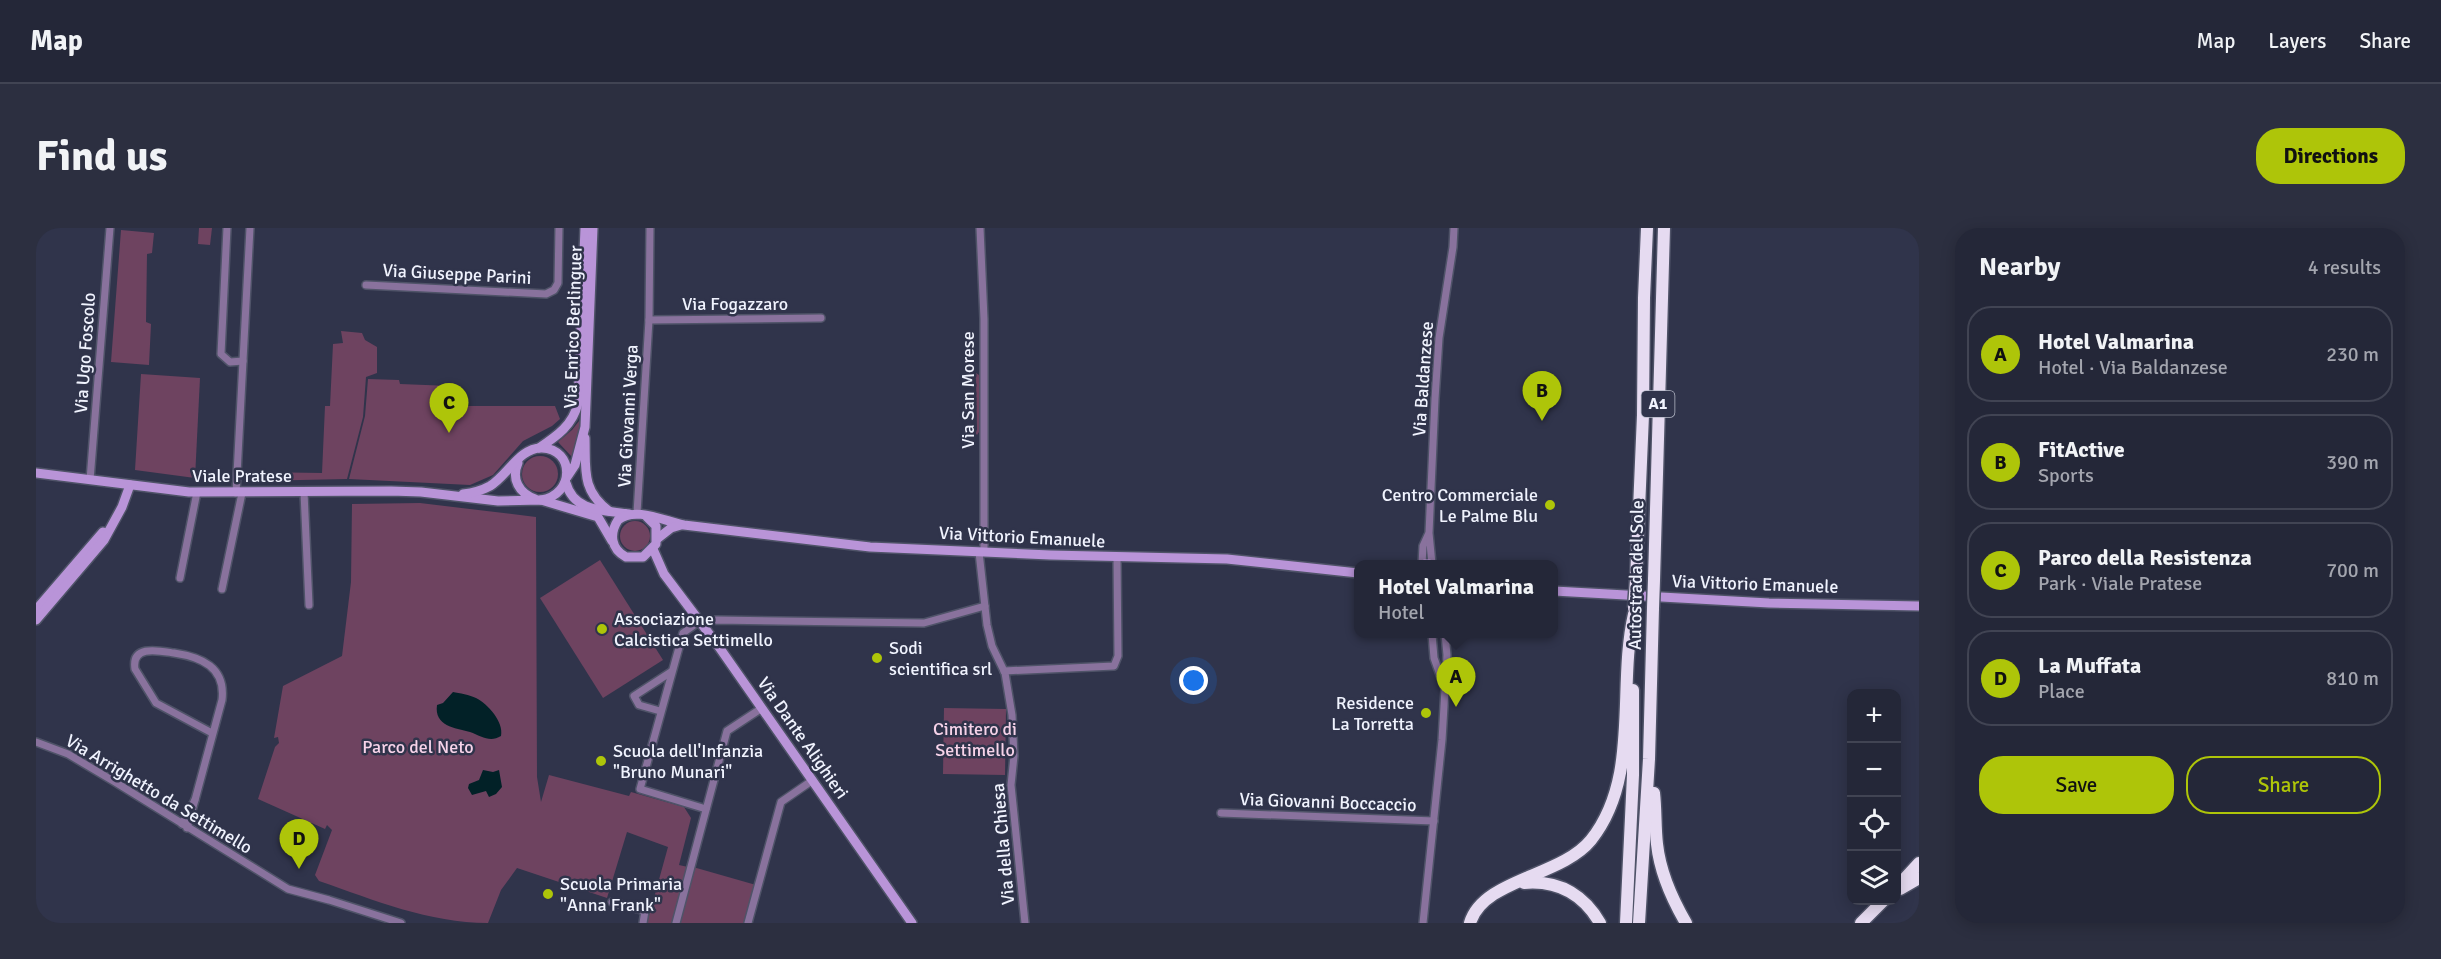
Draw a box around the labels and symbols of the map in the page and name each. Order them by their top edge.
street label: Via Enrico Berlinguer [559,245,587,409]
street label: Via Giuseppe Parini [382,259,532,289]
street label: Via Ugo Foscolo [70,292,100,414]
street label: Via Fogazzaro [682,293,788,315]
street label: Via Baldanzese [1408,321,1438,437]
street label: Via San Morese [957,331,979,449]
street label: Via Giovanni Verga [613,344,643,488]
pin: B [1522,372,1562,421]
pin: C [430,384,468,433]
road number: A1 [1642,391,1674,417]
street label: Viale Pratese [192,465,292,487]
place label: Centro Commerciale Le Palme Blu [1382,484,1538,527]
marker: Centro Commerciale Le Palme Blu [1543,498,1557,512]
street label: Autostrada del Sole [1624,500,1648,650]
street label: Via Vittorio Emanuele [938,522,1106,552]
street label: Via Vittorio Emanuele [1671,570,1839,598]
place label: Associazione Calcistica Settimello [614,608,773,651]
marker: Associazione Calcistica Settimello [595,622,609,636]
place label: Sodi scientifica srl [889,637,992,680]
marker: Sodi scientifica srl [870,651,884,665]
pin: A [1436,658,1476,707]
your location [1179,666,1208,695]
street label: Via Dante Alighieri [753,673,853,803]
place label: Residence La Torretta [1331,692,1414,735]
marker: Residence La Torretta [1419,706,1433,720]
park label: Cimitero di Settimello [933,718,1017,761]
street label: Via Arrighetto da Settimello [62,729,256,859]
park label: Parco del Neto [362,736,474,758]
place label: Scuola dell'Infanzia "Bruno Munari" [613,740,763,783]
marker: Scuola dell'Infanzia "Bruno Munari" [594,754,608,768]
street label: Via della Chiesa [987,782,1019,906]
street label: Via Giovanni Boccaccio [1239,788,1417,816]
pin: D [280,820,318,869]
place label: Scuola Primaria "Anna Frank" [560,873,682,916]
marker: Scuola Primaria "Anna Frank" [541,887,555,901]

